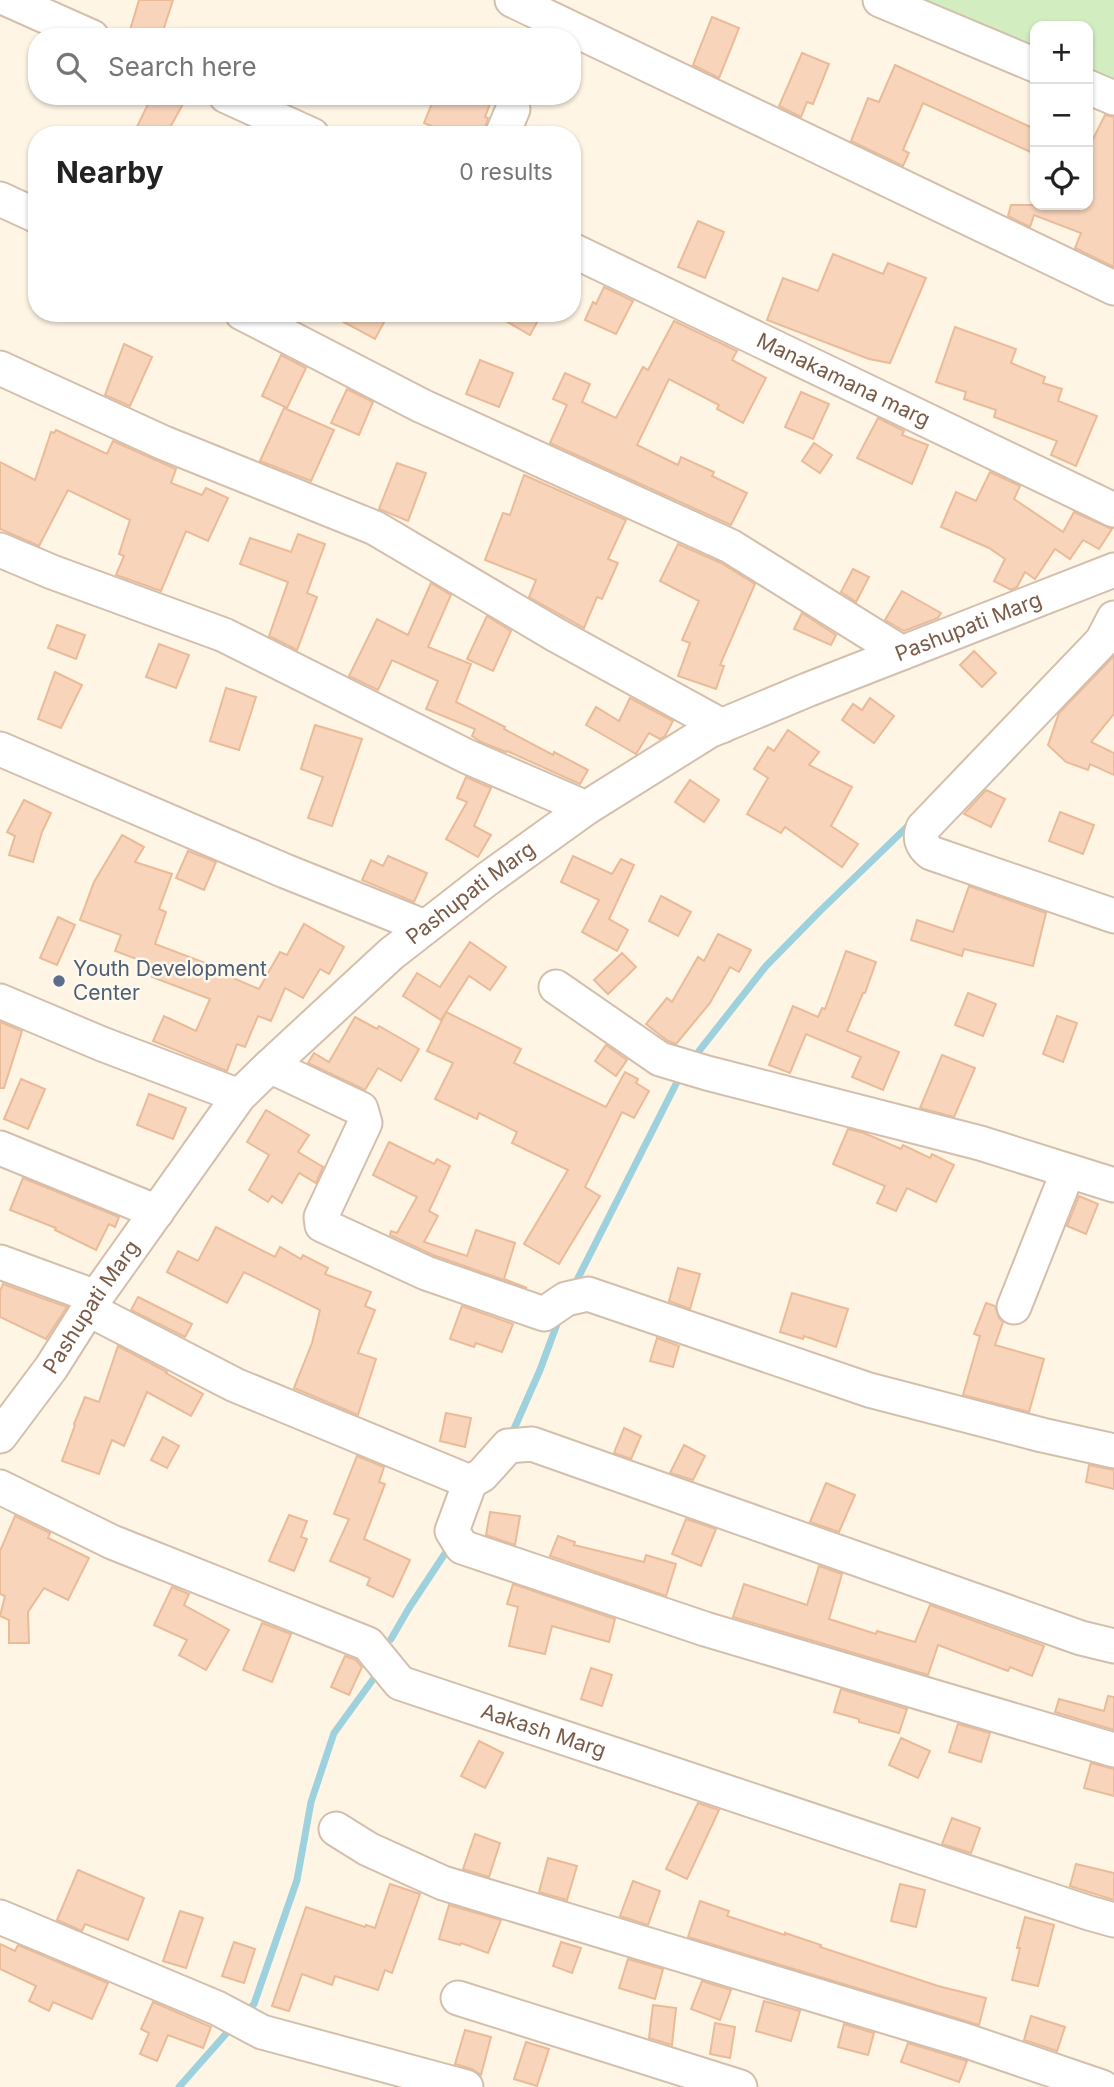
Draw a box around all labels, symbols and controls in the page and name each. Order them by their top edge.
map controls [1030,21,1093,210]
button: + [1030,21,1093,84]
search box [28,28,581,105]
icon: search [52,48,90,86]
text: Search here [108,51,257,82]
button: − [1030,84,1093,147]
button: locate [1030,147,1093,210]
text: Nearby [56,154,164,190]
text: 0 results [459,158,553,186]
street label: Manakamana marg [753,328,934,432]
street label: Pashupati Marg [891,587,1045,666]
street label: Pashupati Marg [401,836,540,950]
place label: Youth Development Center [73,956,267,1005]
marker: Youth Development Center [51,973,67,989]
street label: Pashupati Marg [38,1235,144,1378]
street label: Aakash Marg [478,1698,609,1763]

